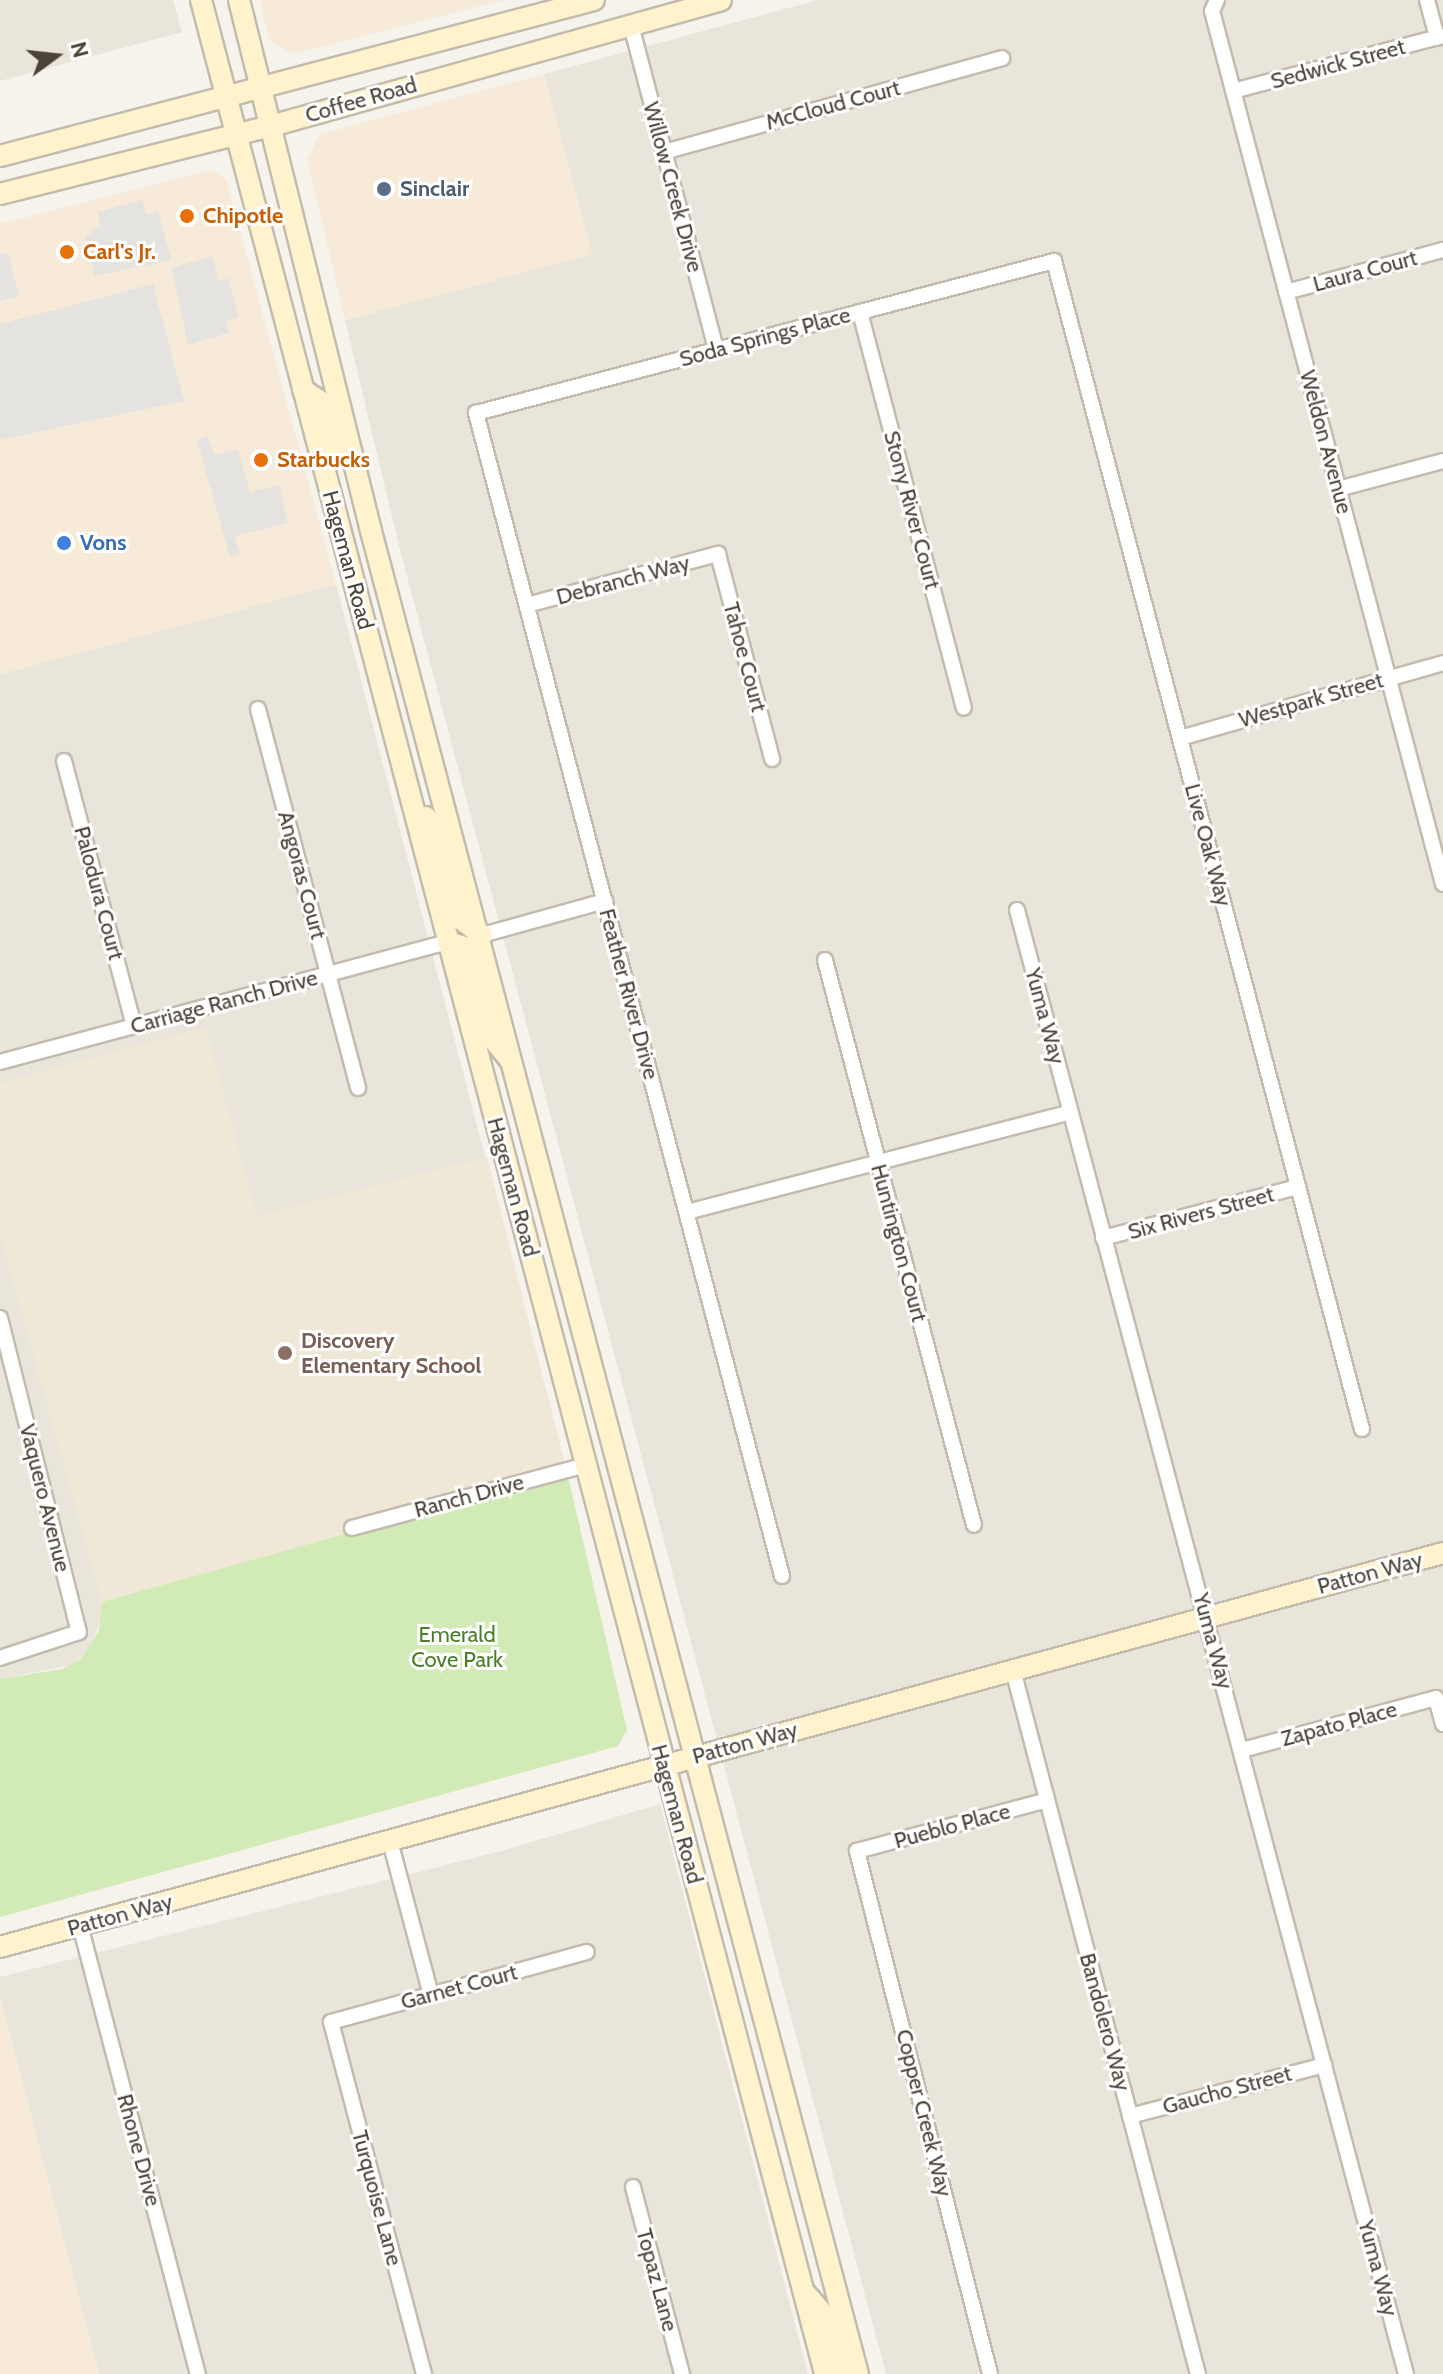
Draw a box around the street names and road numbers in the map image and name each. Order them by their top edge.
street label: Sedwick Street [1268,33,1408,95]
street label: Coffee Road [302,71,420,129]
street label: McCloud Court [763,74,903,136]
street label: Willow Creek Drive [638,99,708,275]
street label: Laura Court [1310,244,1420,298]
street label: Soda Springs Place [677,301,853,373]
street label: Weldon Avenue [1294,367,1358,517]
street label: Stony River Court [878,428,946,592]
street label: Hageman Road [317,488,379,632]
street label: Debranch Way [553,550,693,610]
street label: Tahoe Court [718,599,772,715]
street label: Westpark Street [1236,667,1386,733]
street label: Live Oak Way [1179,781,1237,909]
street label: Angoras Court [272,808,332,942]
street label: Palodura Court [68,823,130,963]
street label: Feather River Drive [594,906,664,1082]
street label: Carriage Ranch Drive [128,964,320,1040]
street label: Yuma Way [1020,965,1070,1067]
street label: Hageman Road [482,1115,544,1259]
street label: Huntington Court [865,1161,933,1325]
street label: Six Rivers Street [1125,1181,1277,1245]
street label: Vaquero Avenue [14,1421,76,1575]
street label: Ranch Drive [411,1469,527,1523]
street label: Patton Way [1314,1546,1426,1600]
street label: Yuma Way [1188,1590,1238,1692]
street label: Zapato Place [1278,1696,1400,1752]
street label: Patton Way [689,1716,801,1770]
street label: Hageman Road [646,1742,708,1886]
street label: Pueblo Place [891,1798,1013,1854]
street label: Patton Way [64,1888,176,1942]
street label: Bandolero Way [1074,1950,1136,2094]
street label: Garnet Court [398,1959,520,2015]
street label: Copper Creek Way [890,2027,958,2199]
street label: Gaucho Street [1160,2060,1294,2120]
street label: Rhone Drive [111,2091,167,2209]
street label: Turquoise Lane [346,2127,408,2269]
street label: Yuma Way [1353,2217,1403,2319]
street label: Topaz Lane [631,2226,683,2334]

